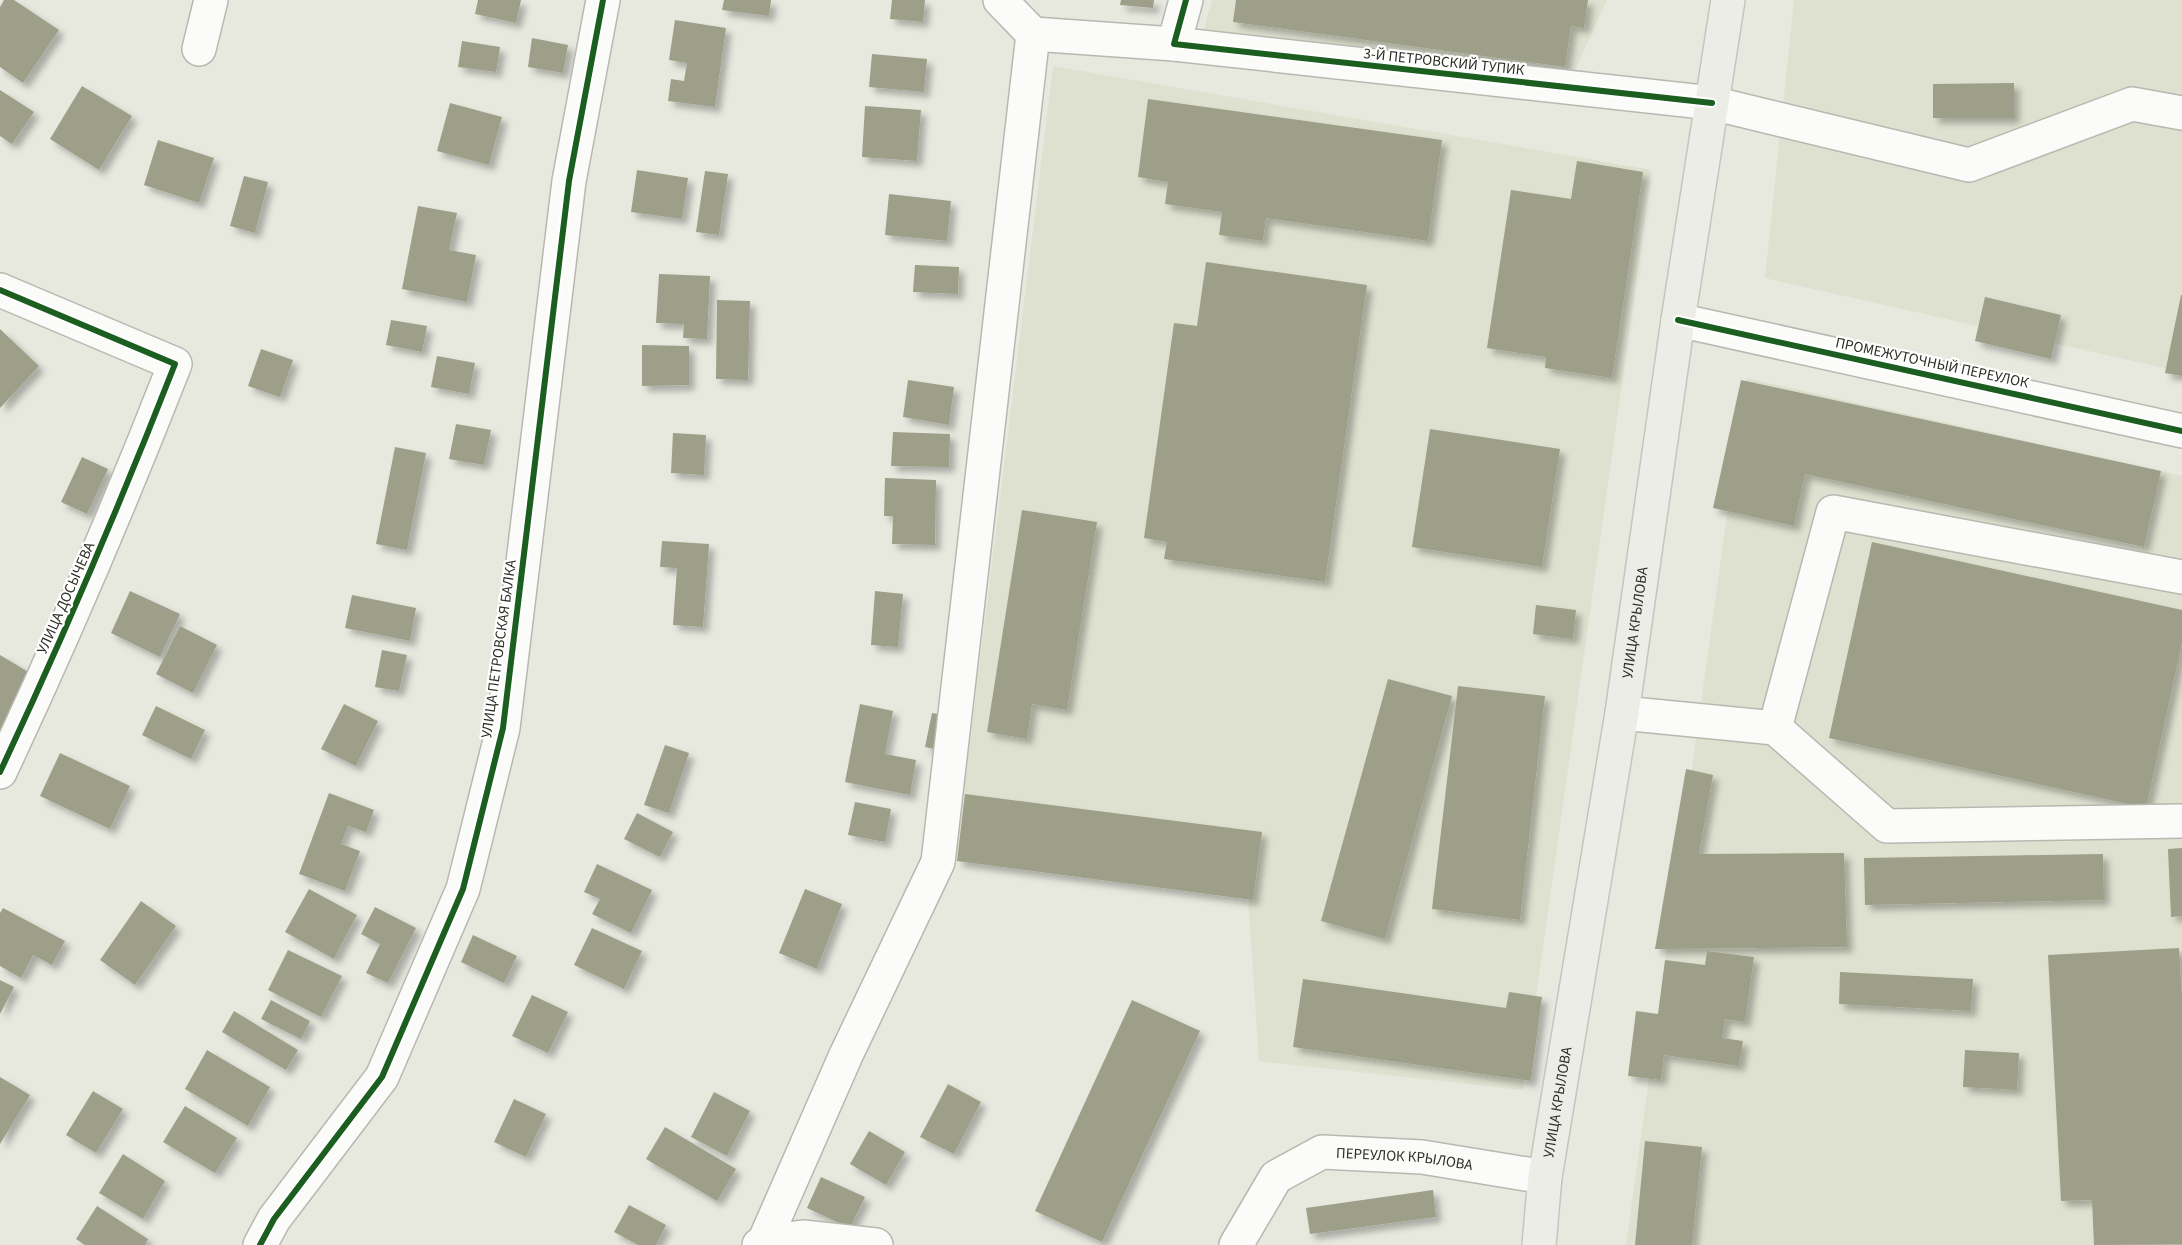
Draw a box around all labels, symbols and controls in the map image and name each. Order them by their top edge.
street label: 3-Й ПЕТРОВСКИЙ ТУПИК [1362,43,1526,81]
street label: ПРОМЕЖУТОЧНЫЙ ПЕРЕУЛОК [1833,332,2031,394]
street label: УЛИЦА ДОСЫЧЕВА [32,538,100,657]
street label: УЛИЦА ПЕТРОВСКАЯ БАЛКА [476,558,522,740]
street label: УЛИЦА КРЫЛОВА [1617,565,1653,680]
street label: УЛИЦА КРЫЛОВА [1538,1044,1577,1160]
street label: ПЕРЕУЛОК КРЫЛОВА [1335,1142,1475,1176]

